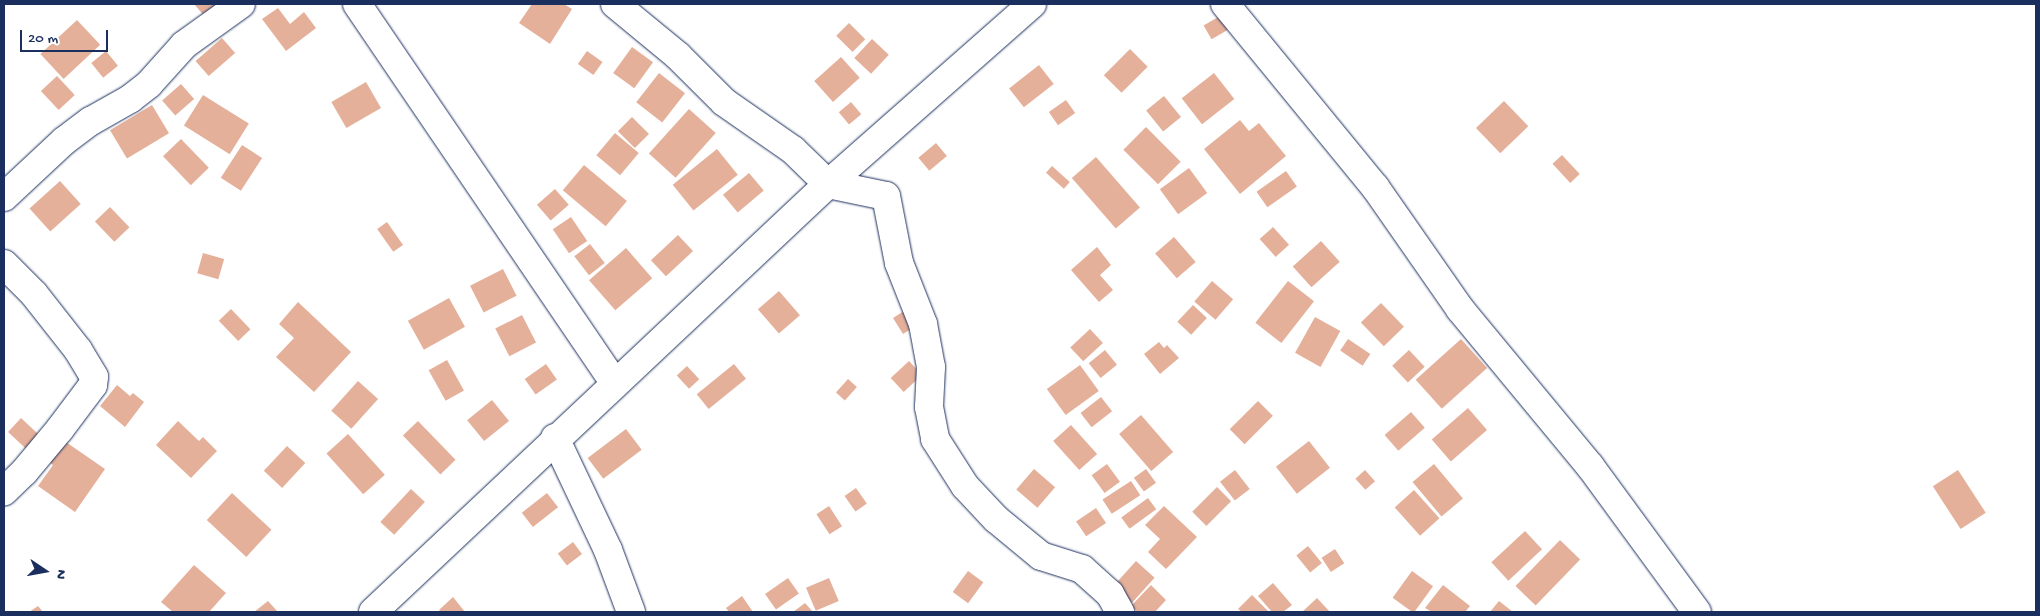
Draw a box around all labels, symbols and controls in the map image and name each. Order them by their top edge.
scale bar [22,20,110,52]
text: 20 m [28,30,58,48]
north arrow [20,546,70,596]
text: N [51,568,69,580]

